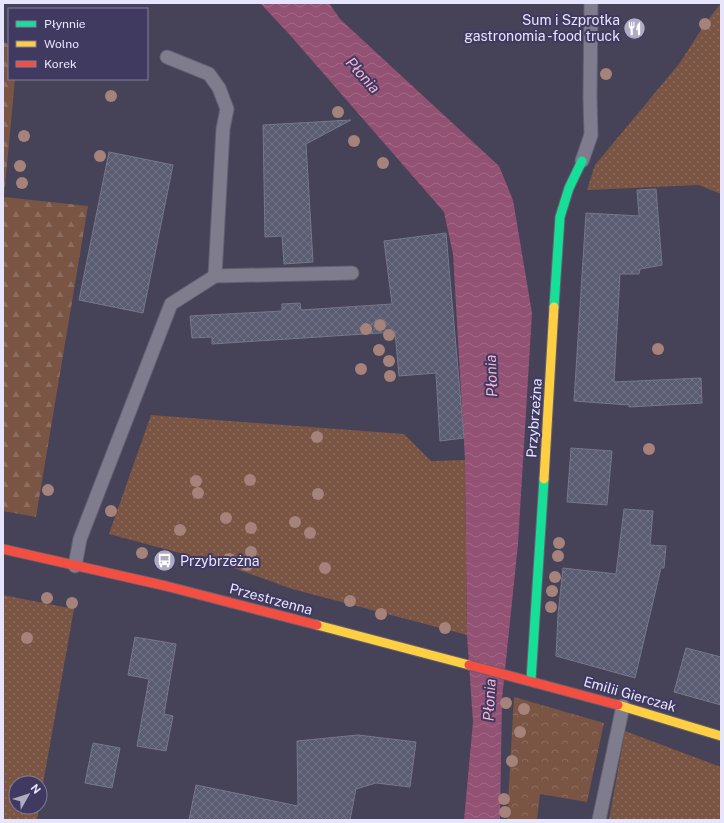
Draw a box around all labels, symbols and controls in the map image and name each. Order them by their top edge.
legend [8,8,148,80]
place label: Sum i Szprotka gastronomia -food truck [464,12,620,44]
restaurant icon: Sum i Szprotka gastronomia -food truck [622,15,648,41]
text: Płynnie [44,17,86,31]
text: Wolno [44,37,79,51]
water label: Płonia [342,54,384,96]
text: Korek [44,57,77,71]
water label: Płonia [482,354,500,398]
street label: Przybrzeżna [523,378,545,458]
bus stop icon: Przybrzeżna [152,548,178,574]
place label: Przybrzeżna [180,553,259,569]
street label: Przestrzenna [228,580,314,618]
street label: Emilii Gierczak [582,673,678,715]
water label: Płonia [479,678,499,722]
north arrow [8,775,48,815]
text: N [28,782,43,796]

